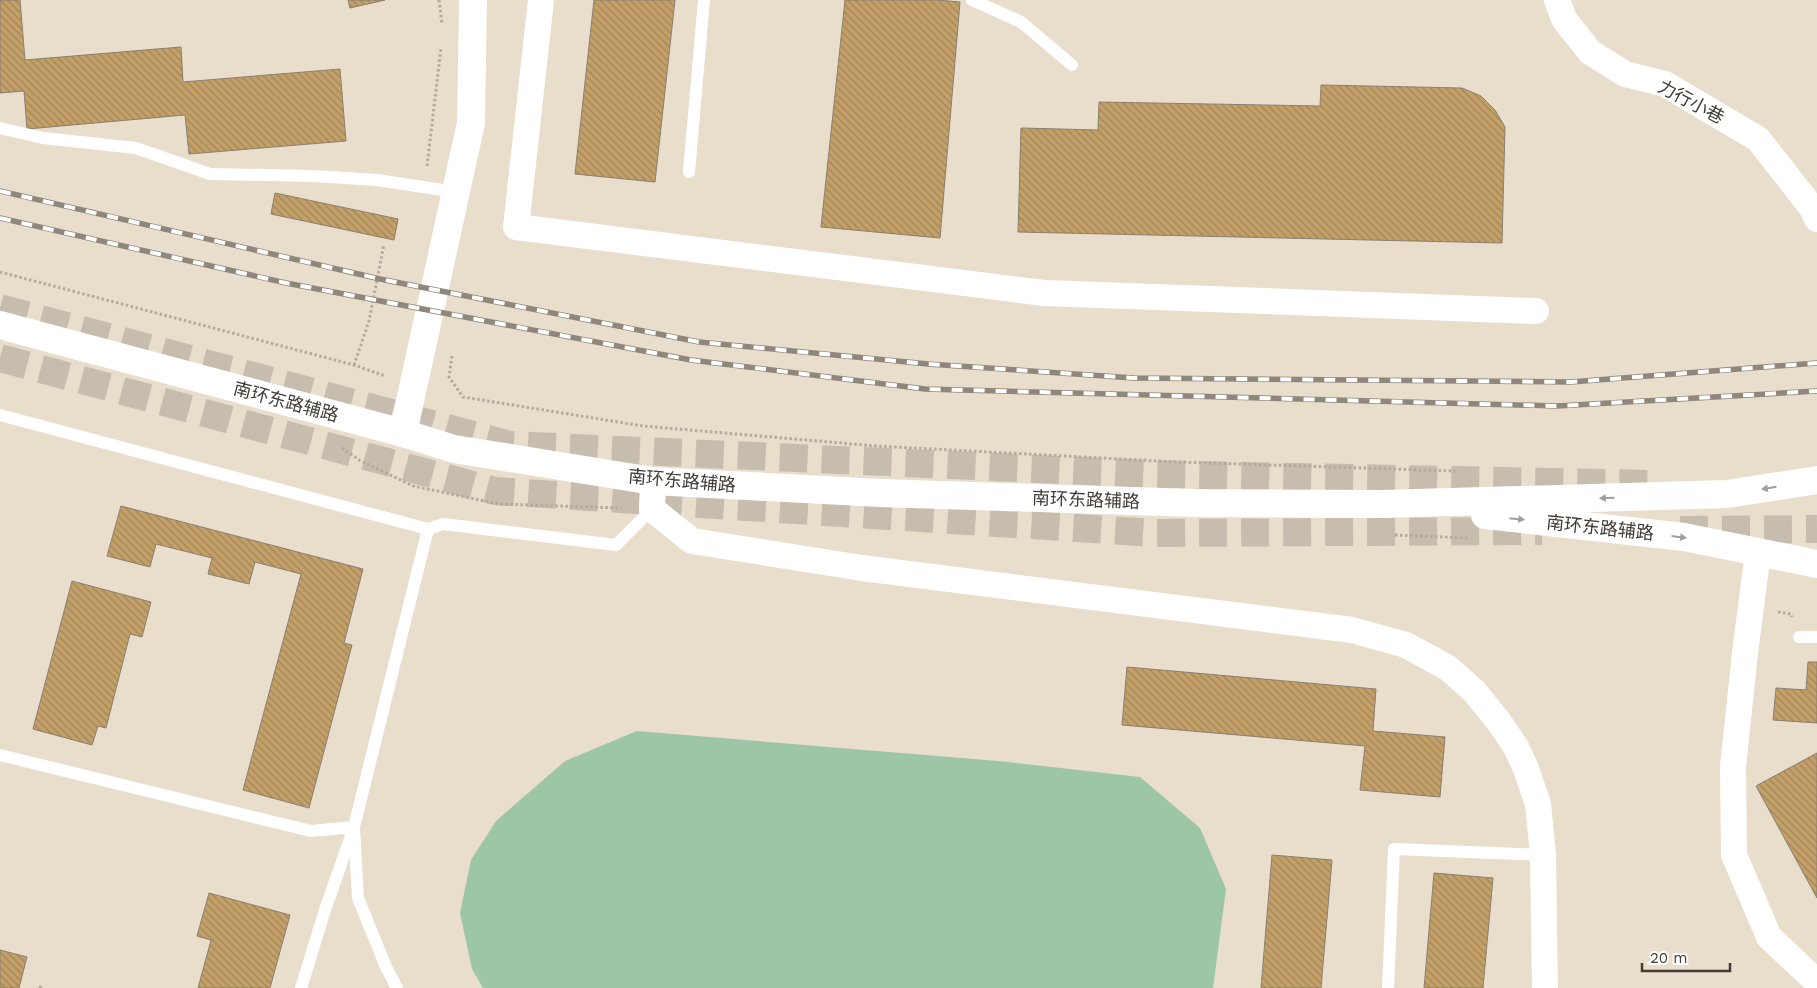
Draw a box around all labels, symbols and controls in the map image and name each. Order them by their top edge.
street label: 力行小巷 [1655,75,1728,128]
street label: 南环东路辅路 [231,377,341,426]
street label: 南环东路辅路 [627,465,737,496]
one-way arrow [1760,484,1776,492]
street label: 南环东路辅路 [1032,487,1140,512]
one-way arrow [1599,494,1615,502]
street label: 南环东路辅路 [1545,511,1655,544]
one-way arrow [1510,515,1526,523]
one-way arrow [1671,533,1687,541]
scale bar [1642,940,1730,972]
text: 20 m [1650,949,1688,967]

